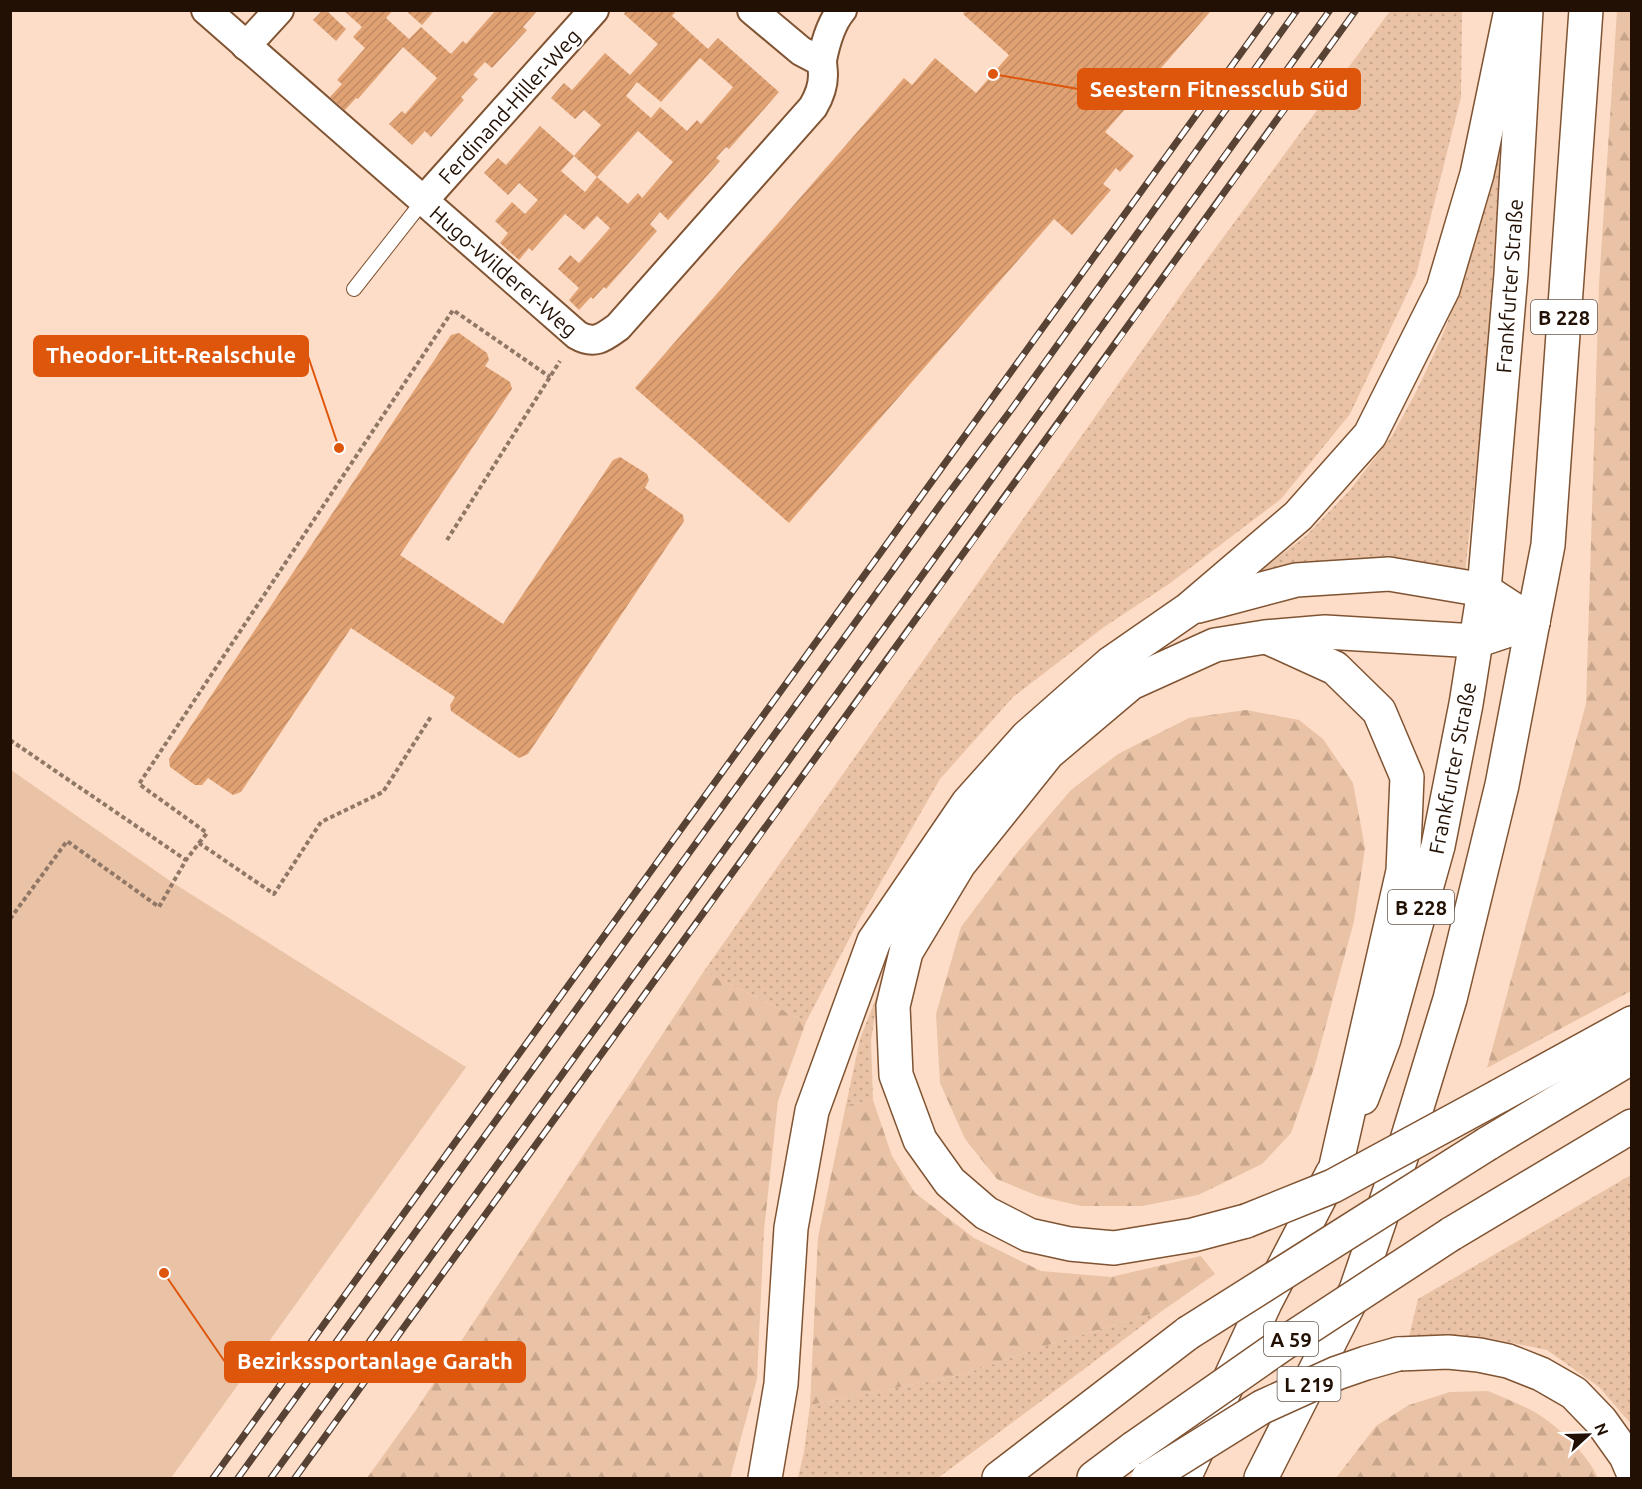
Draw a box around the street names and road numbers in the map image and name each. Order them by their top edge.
street label: Ferdinand-Hiller-Weg [433,24,585,188]
street label: Frankfurter Straße [1491,198,1527,374]
street label: Hugo-Wilderer-Weg [425,200,583,342]
road number: B 228 [1531,300,1597,334]
street label: Frankfurter Straße [1424,680,1480,856]
road number: B 228 [1388,890,1454,924]
road number: A 59 [1264,1322,1318,1356]
road number: L 219 [1278,1367,1340,1401]

